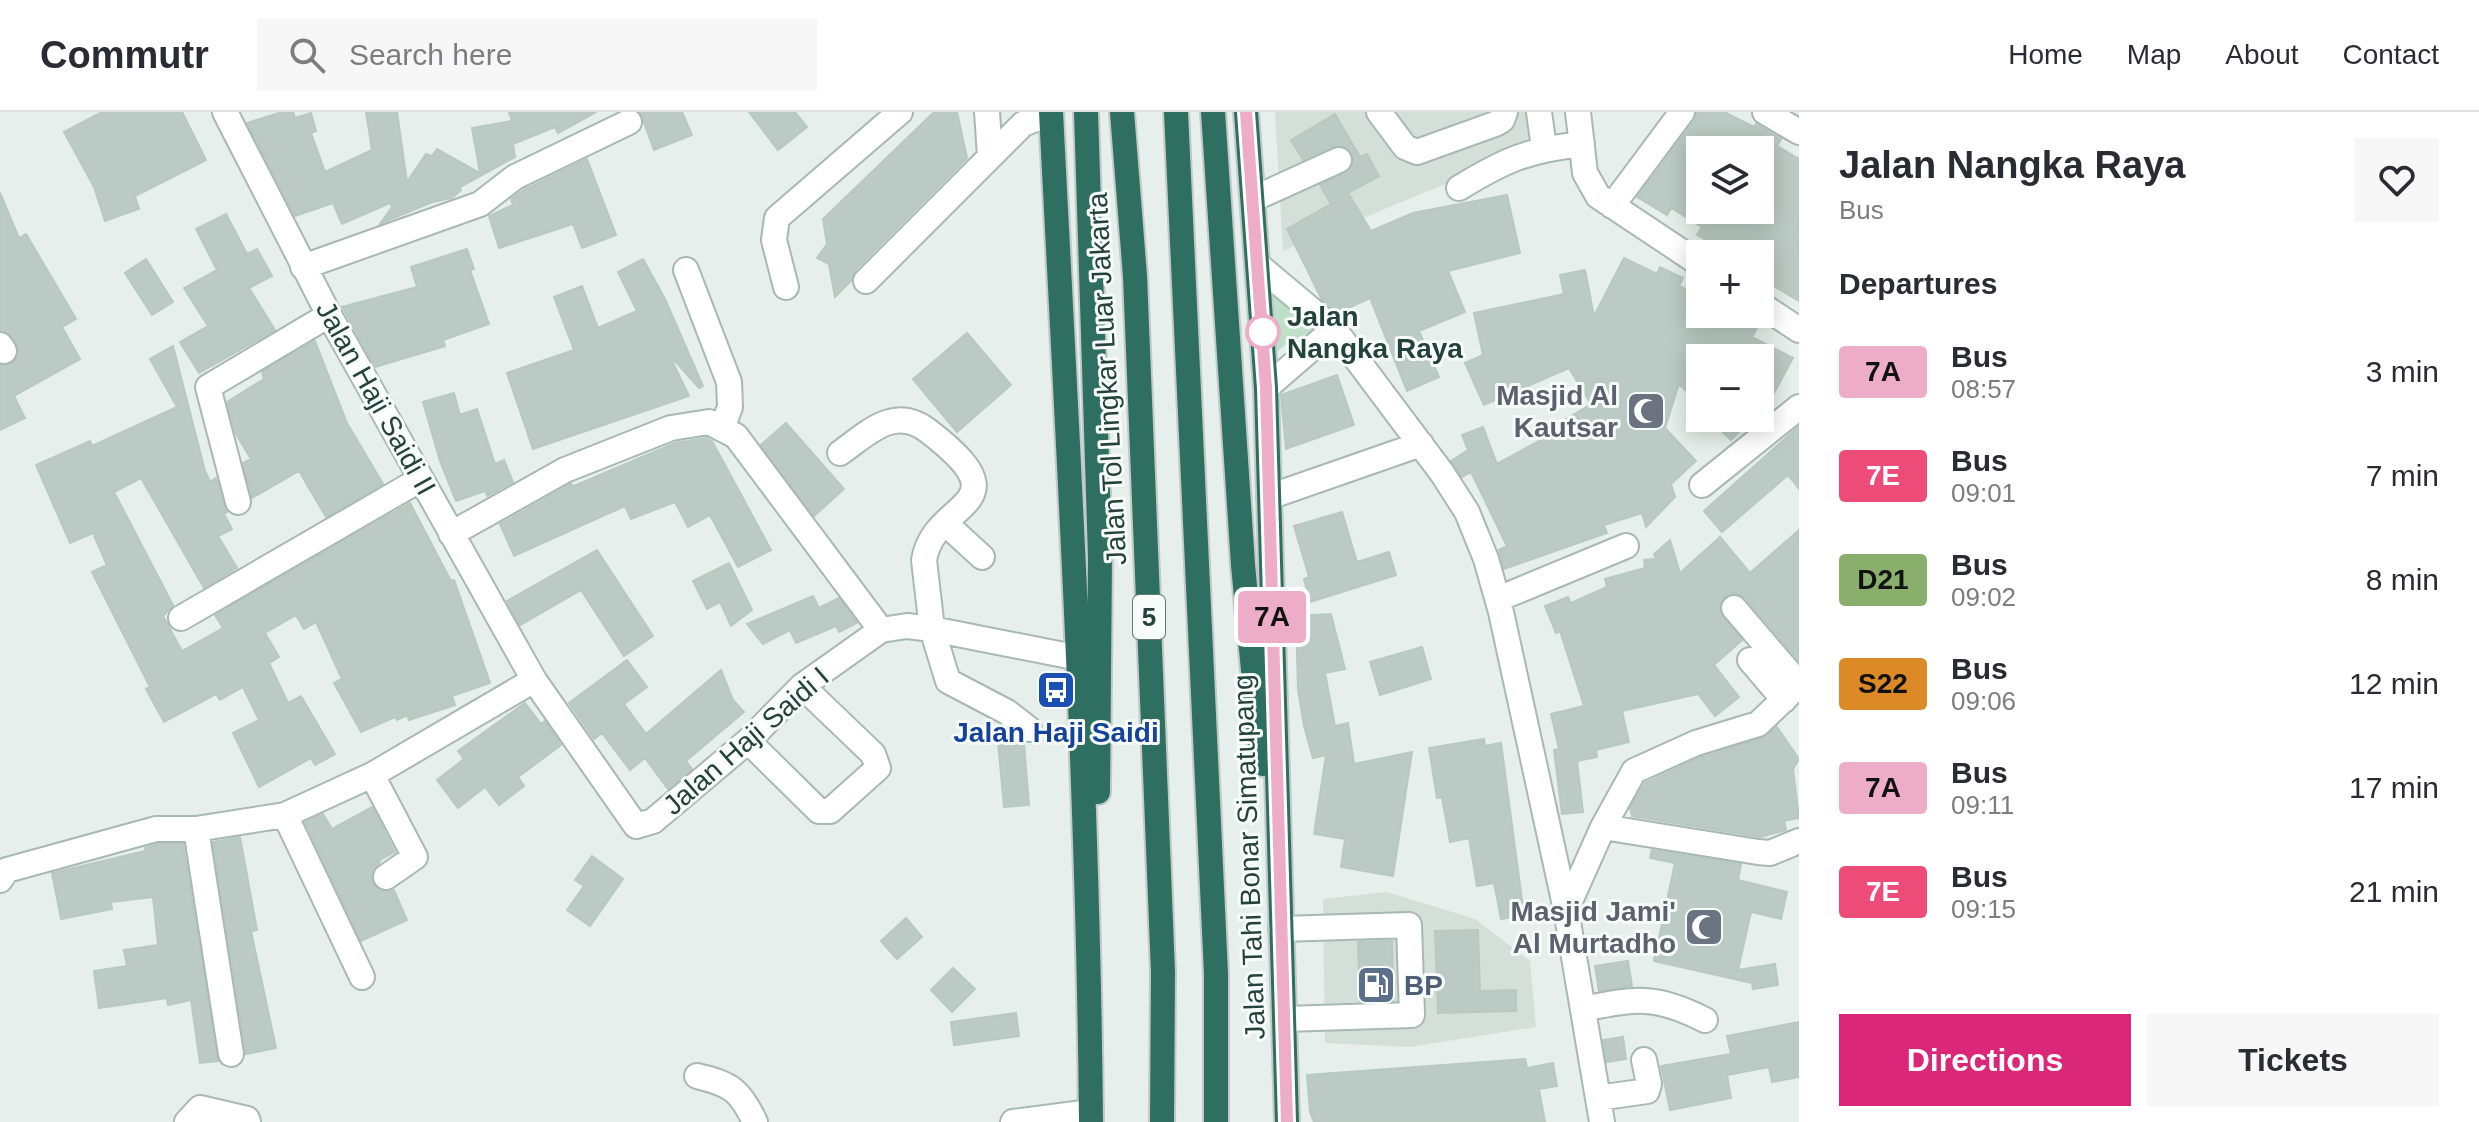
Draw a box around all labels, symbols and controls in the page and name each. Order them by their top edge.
search box [257,19,817,91]
icon: search [285,33,329,77]
text: Commutr [40,34,209,76]
text: Search here [349,38,512,71]
text: Home [2008,39,2083,70]
text: Map [2127,39,2181,70]
text: About [2225,39,2299,70]
text: Contact [2343,39,2439,70]
map controls [1686,136,1774,432]
button: layers [1686,136,1774,224]
button: heart [2355,138,2439,222]
text: Jalan Nangka Raya [1839,144,2185,186]
street label: Jalan Tol Lingkar Luar Jakarta [1082,192,1132,566]
text: Bus [1839,195,1884,225]
button: + [1686,240,1774,328]
text: Departures [1839,267,1997,300]
street label: Jalan Haji Saidi II [310,296,442,500]
place label: Jalan Nangka Raya [1287,301,1463,364]
marker: Jalan Nangka Raya [1246,315,1280,349]
text: Bus [1951,340,2008,373]
button: − [1686,344,1774,432]
text: 3 min [2366,355,2439,388]
text: 7A [1865,356,1901,387]
text: 08:57 [1951,374,2016,404]
place label: Masjid Al Kautsar [1496,380,1618,443]
mosque icon: Masjid Al Kautsar [1625,390,1667,432]
text: Bus [1951,444,2008,477]
text: 7 min [2366,459,2439,492]
text: 7E [1866,460,1900,491]
text: 09:01 [1951,478,2016,508]
text: Bus [1951,548,2008,581]
text: 8 min [2366,563,2439,596]
text: D21 [1857,564,1909,595]
text: 09:02 [1951,582,2016,612]
line badge: 7A [1236,591,1308,643]
road number: 5 [1133,595,1165,639]
text: 7A [1254,601,1290,632]
text: Bus [1951,652,2008,685]
street label: Jalan Haji Saidi I [657,661,835,821]
text: 12 min [2349,667,2439,700]
text: S22 [1858,668,1908,699]
bus stop icon: Jalan Haji Saidi [1035,669,1077,711]
street label: Jalan Tahi Bonar Simatupang [1227,674,1271,1040]
text: 09:06 [1951,686,2016,716]
place label: Jalan Haji Saidi [953,717,1159,748]
text: Bus [1951,756,2008,789]
text: 17 min [2349,771,2439,804]
text: 7A [1865,772,1901,803]
text: 09:11 [1951,790,2014,820]
text: Bus [1951,860,2008,893]
text: 21 min [2349,875,2439,908]
text: 7E [1866,876,1900,907]
text: 09:15 [1951,894,2016,924]
place label: Masjid Jami' Al Murtadho [1511,896,1676,959]
mosque icon: Masjid Jami' Al Murtadho [1683,906,1725,948]
fuel station icon: BP [1355,964,1397,1006]
place label: BP [1404,970,1443,1001]
button: Directions [1839,1014,2131,1106]
button: Tickets [2147,1014,2439,1106]

